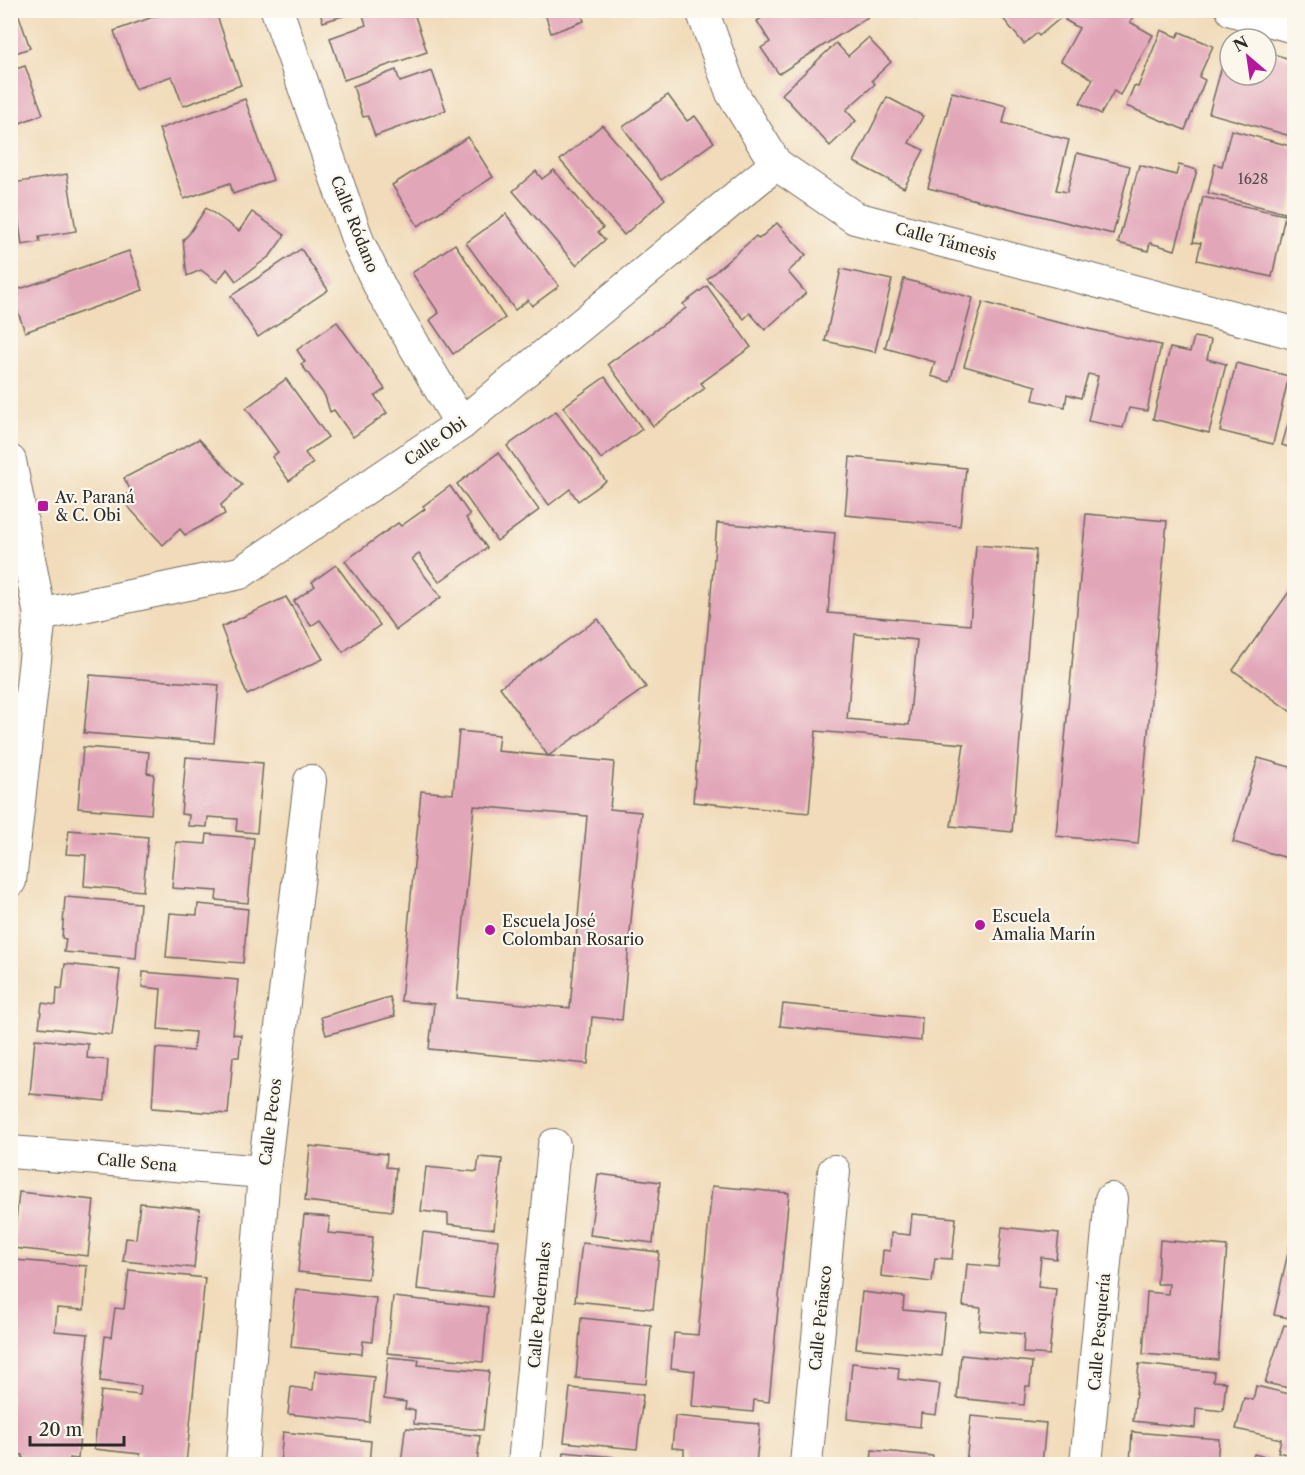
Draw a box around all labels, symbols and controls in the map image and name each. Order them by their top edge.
north arrow [1218,27,1278,87]
text: N [1230,32,1252,56]
house number: 1628 [1238,170,1268,188]
street label: Calle Ródano [326,173,384,276]
street label: Calle Támesis [893,218,999,264]
street label: Calle Obi [400,412,470,470]
place label: Av. Paraná & C. Obi [54,487,135,525]
marker: Av. Paraná & C. Obi [36,499,50,513]
place label: Escuela Amalia Marín [991,906,1095,944]
place label: Escuela José Colomban Rosario [502,911,644,949]
marker: Escuela Amalia Marín [973,918,987,932]
marker: Escuela José Colomban Rosario [483,923,497,937]
street label: Calle Pecos [255,1077,285,1167]
street label: Calle Sena [96,1149,179,1176]
street label: Calle Pedernales [523,1241,555,1369]
street label: Calle Peñasco [805,1264,836,1372]
street label: Calle Pesquería [1084,1272,1114,1392]
scale bar [30,1409,124,1447]
text: 20 m [39,1419,83,1441]

